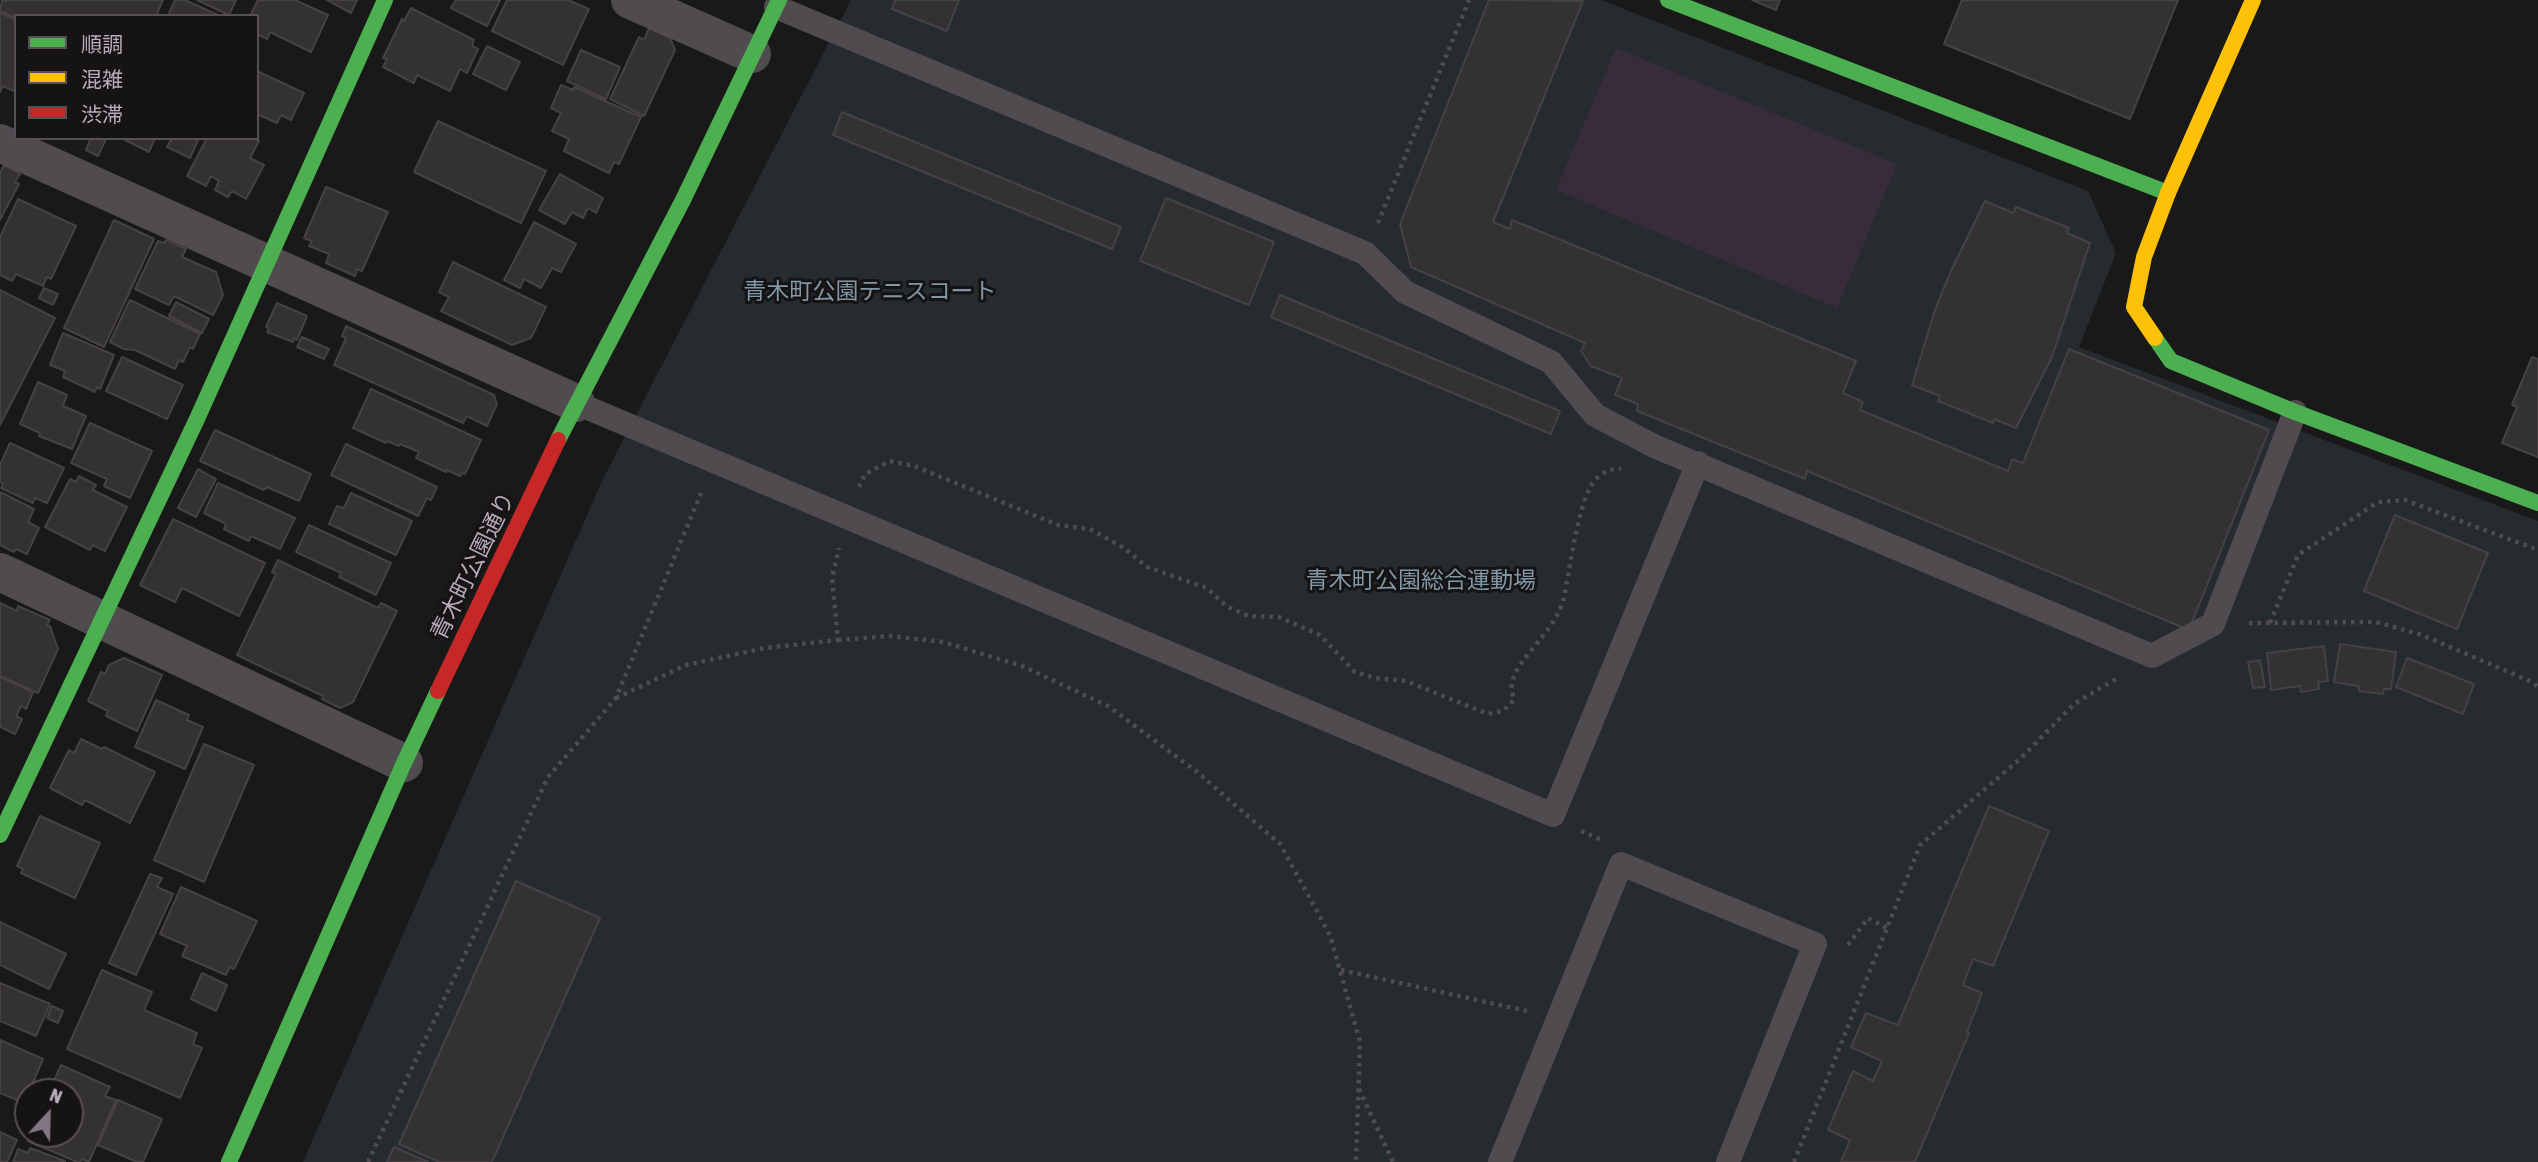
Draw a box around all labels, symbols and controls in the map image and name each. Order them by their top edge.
legend [14,14,259,140]
text: 順調 [81,32,123,56]
text: 混雑 [81,67,123,91]
text: 渋滞 [81,102,123,126]
park label: 青木町公園テニスコート [744,278,996,306]
street label: 青木町公園通り [425,488,521,644]
park label: 青木町公園総合運動場 [1306,567,1536,595]
north arrow [14,1078,84,1148]
text: N [47,1083,65,1108]

